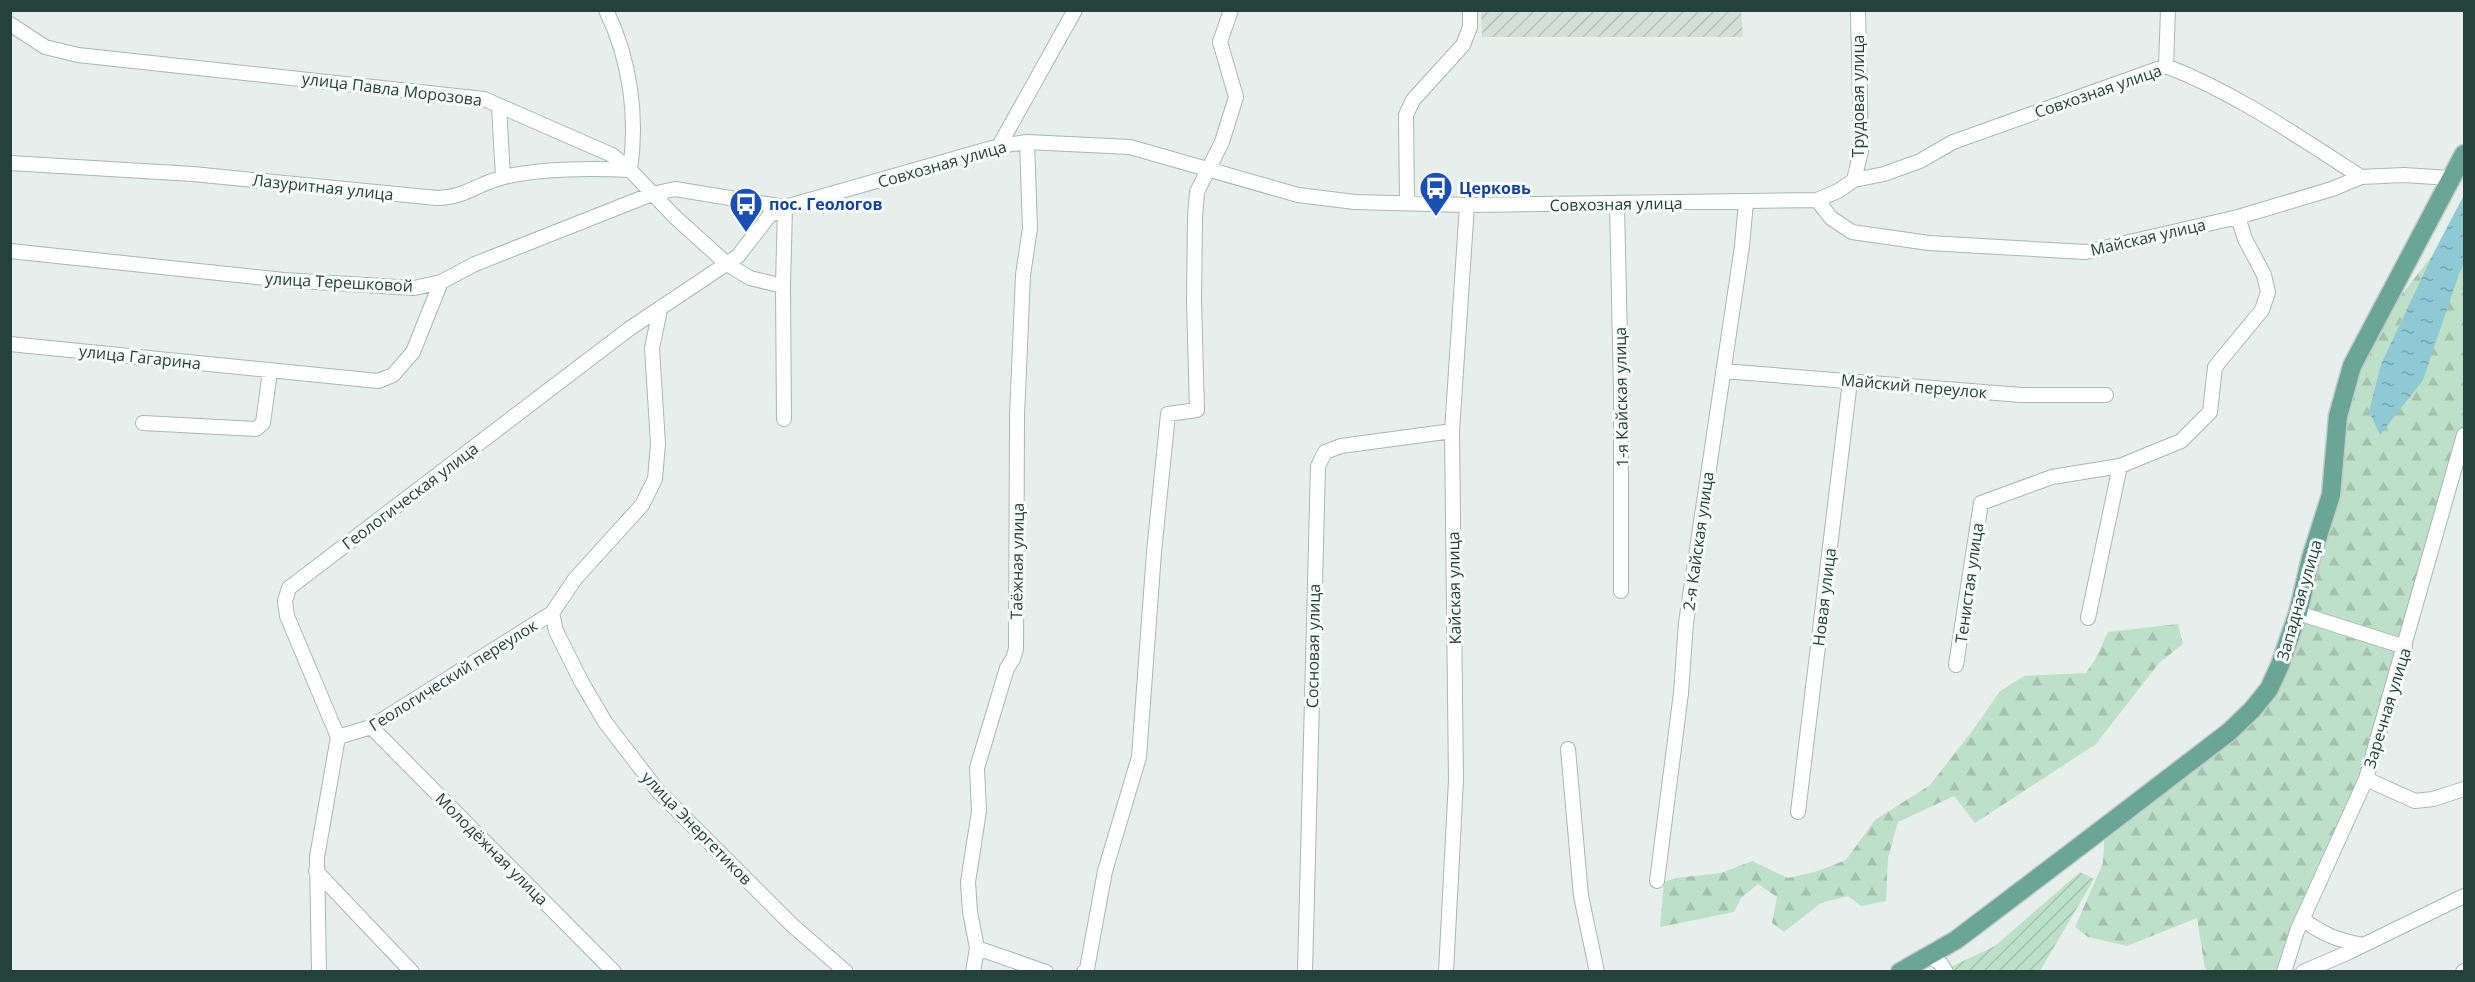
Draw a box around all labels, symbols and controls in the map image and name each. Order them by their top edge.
street label: Трудовая улица [1847,35,1869,157]
street label: Совхозная улица [2032,59,2164,123]
street label: улица Павла Морозова [301,67,483,111]
street label: Совхозная улица [875,135,1009,193]
street label: Лазуритная улица [251,169,395,205]
bus stop icon: Церковь [1418,170,1454,217]
place label: Церковь [1459,177,1531,199]
bus stop icon: пос. Геологов [728,186,764,233]
street label: Совхозная улица [1549,192,1683,216]
place label: пос. Геологов [769,193,882,215]
street label: Майская улица [2088,213,2208,261]
street label: улица Терешковой [264,267,414,297]
street label: 1-я Кайская улица [1609,327,1633,467]
street label: улица Гагарина [78,340,202,374]
street label: Майский переулок [1840,369,1989,403]
street label: Геологическая улица [337,437,483,555]
street label: 2-я Кайская улица [1677,470,1719,612]
street label: Таёжная улица [1005,502,1029,620]
street label: Тенистая улица [1950,521,1988,645]
street label: Кайская улица [1442,531,1466,645]
street label: Западная улица [2271,537,2327,663]
street label: Новая улица [1807,547,1841,647]
street label: Сосновая улица [1301,584,1325,708]
street label: Геологический переулок [365,614,542,736]
street label: Заречная улица [2358,645,2416,771]
street label: улица Энергетиков [637,766,757,890]
street label: Молодёжная улица [431,788,553,910]

